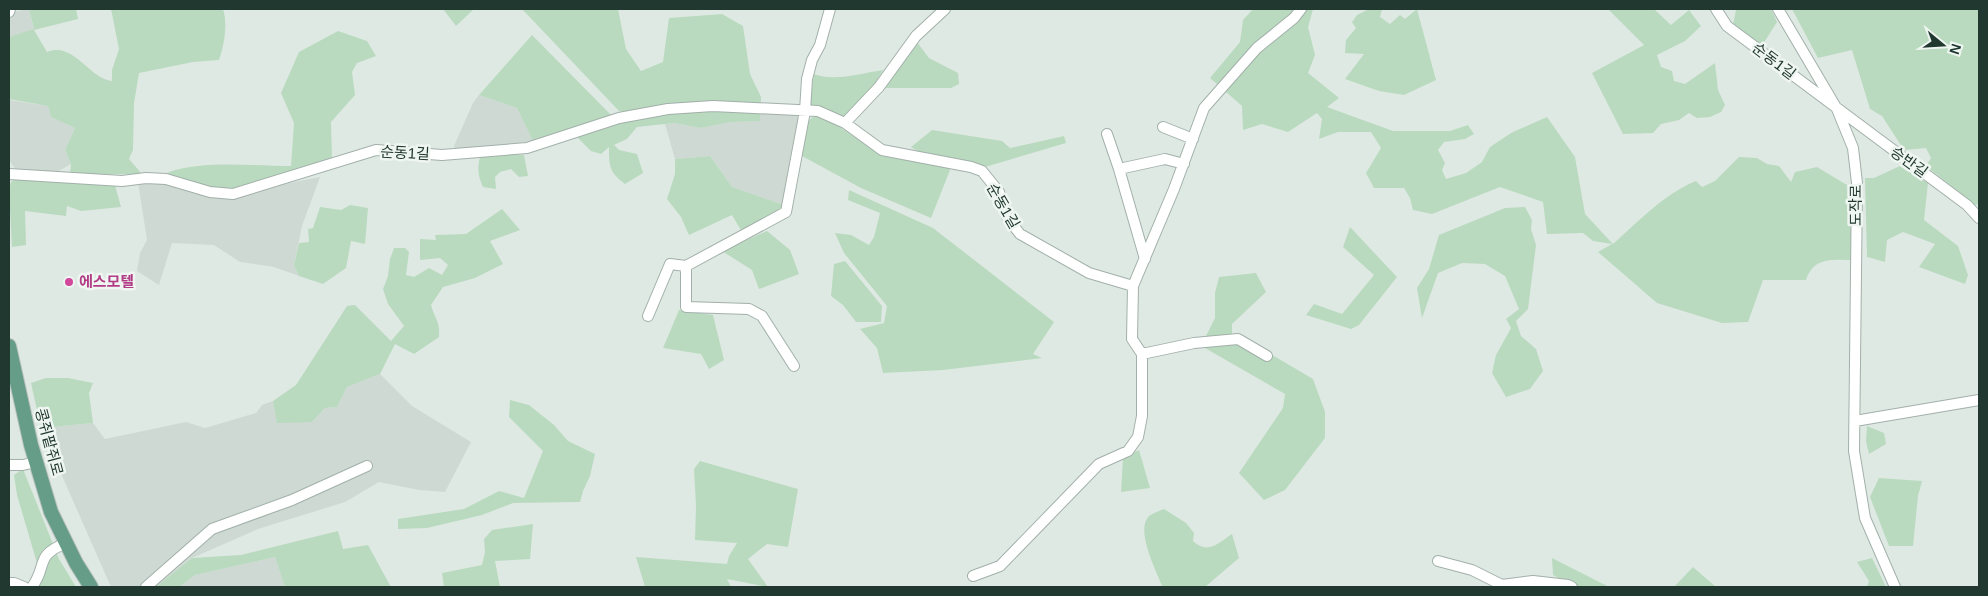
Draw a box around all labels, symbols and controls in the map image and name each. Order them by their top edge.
north arrow [1918,20,1968,70]
street label: 순동1길 [1749,39,1799,82]
text: N [1946,42,1965,56]
street label: 순동1길 [380,143,430,162]
street label: 승반길 [1888,143,1931,181]
street label: 순동1길 [984,180,1023,232]
street label: 도작로 [1847,184,1864,226]
place label: 에스모텔 [79,273,134,290]
marker: 에스모텔 [63,276,75,288]
street label: 콩쥐팥쥐로 [32,406,67,477]

